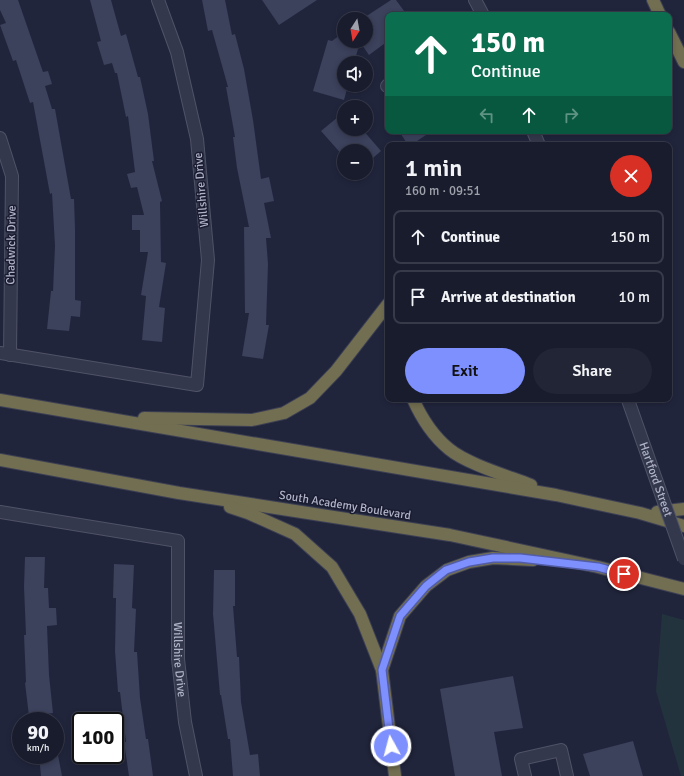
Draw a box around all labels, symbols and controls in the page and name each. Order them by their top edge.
north arrow [337,12,373,48]
map controls [337,12,373,180]
text: 150 m [471,26,545,60]
icon: ahead [405,28,457,80]
button: sound [337,56,373,92]
text: Continue [471,60,541,82]
button: + [337,100,373,136]
icon: left [476,104,498,126]
icon: ahead [518,104,540,126]
icon: right [560,104,582,126]
button: − [337,144,373,180]
street label: Willshire Drive [191,152,212,228]
text: 1 min [405,153,462,183]
button: close [610,155,652,197]
text: 160 m · 09:51 [405,183,481,199]
street label: Chadwick Drive [3,205,20,285]
icon: ahead [407,226,429,248]
text: Continue [441,228,500,246]
text: 150 m [610,228,650,246]
icon: arrive [407,286,429,308]
text: Arrive at destination [441,288,576,306]
text: 10 m [619,288,650,306]
button: Exit [405,348,525,394]
button: Share [533,348,652,394]
street label: Hartford Street [635,440,675,519]
street label: South Academy Boulevard [278,488,412,523]
pin [607,557,641,591]
icon: arrive [613,563,635,585]
street label: Willshire Drive [170,622,189,698]
speed limit sign: 100 [72,712,124,764]
text: 90 [27,720,49,745]
position arrow [370,725,412,767]
text: km/h [27,742,49,754]

